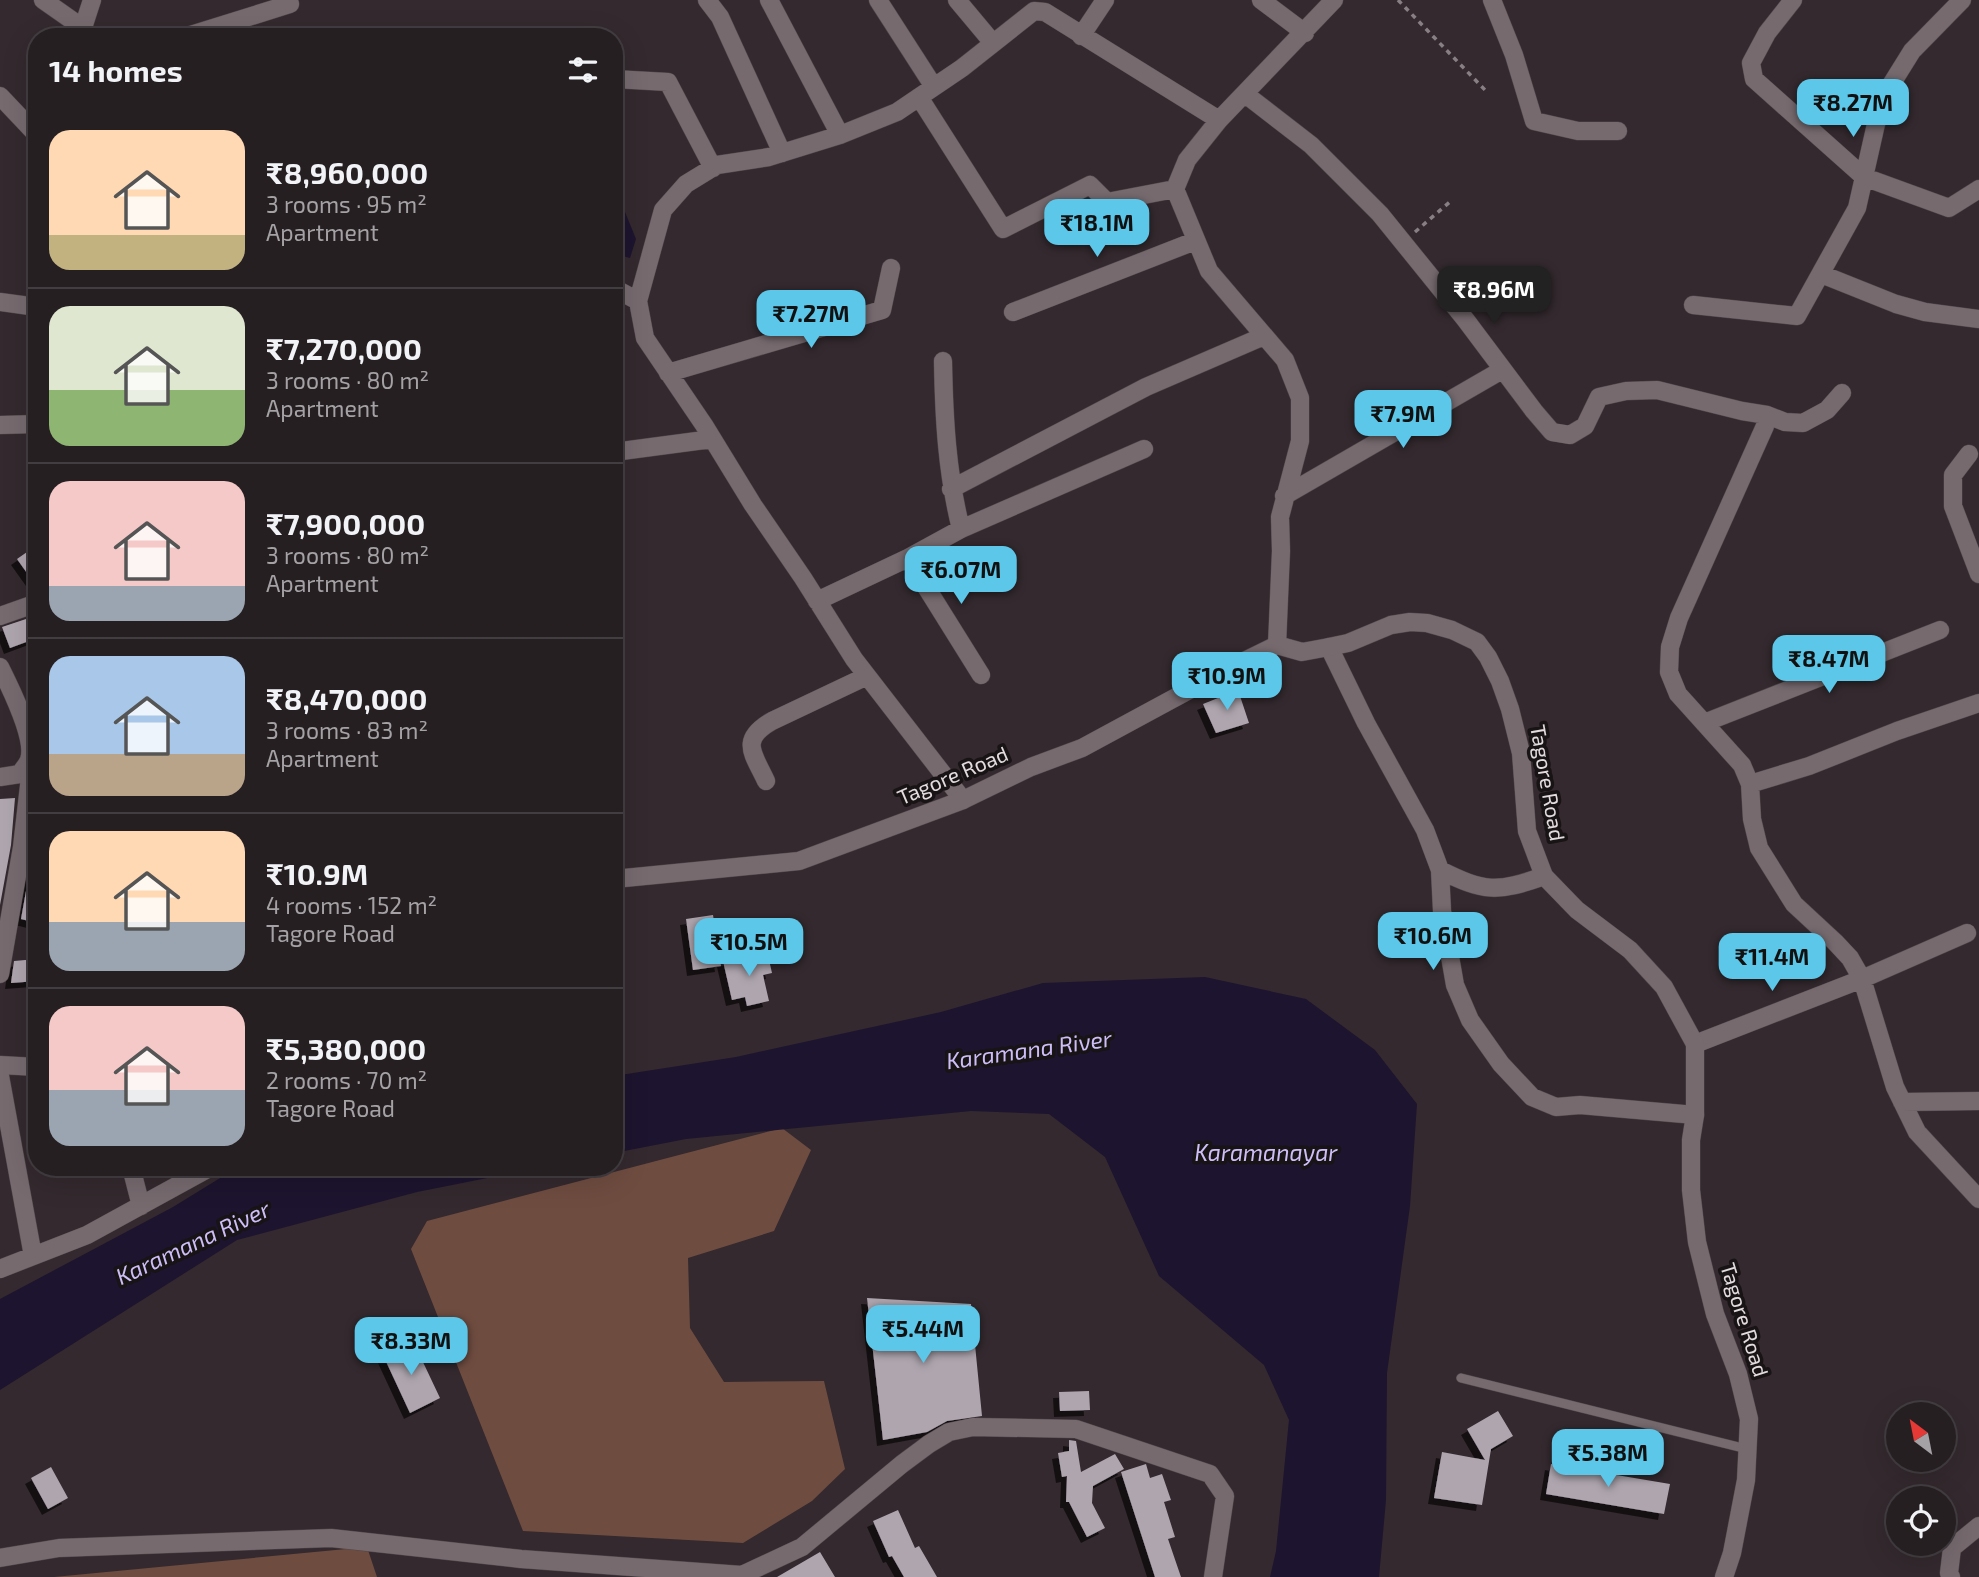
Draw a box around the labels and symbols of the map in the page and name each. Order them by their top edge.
pin: ₹8.27M [1796,80,1910,139]
pin: ₹18.1M [1040,200,1154,259]
pin: ₹8.96M [1437,266,1551,326]
pin: ₹7.27M [754,290,868,350]
pin: ₹7.9M [1354,391,1452,450]
pin: ₹6.07M [904,546,1018,606]
pin: ₹8.47M [1772,636,1886,695]
pin: ₹10.9M [1170,652,1284,712]
street label: Tagore Road [1526,723,1571,843]
street label: Tagore Road [893,740,1012,809]
pin: ₹10.6M [1376,912,1490,972]
pin: ₹10.5M [692,918,806,978]
pin: ₹11.4M [1715,934,1829,993]
water label: Karamana River [944,1023,1114,1074]
water label: Karamanayar [1194,1138,1338,1166]
water label: Karamana River [111,1194,275,1290]
street label: Tagore Road [1716,1260,1775,1380]
pin: ₹5.44M [866,1306,980,1365]
pin: ₹8.33M [354,1318,468,1377]
north arrow [1886,1402,1956,1472]
pin: ₹5.38M [1551,1430,1665,1489]

